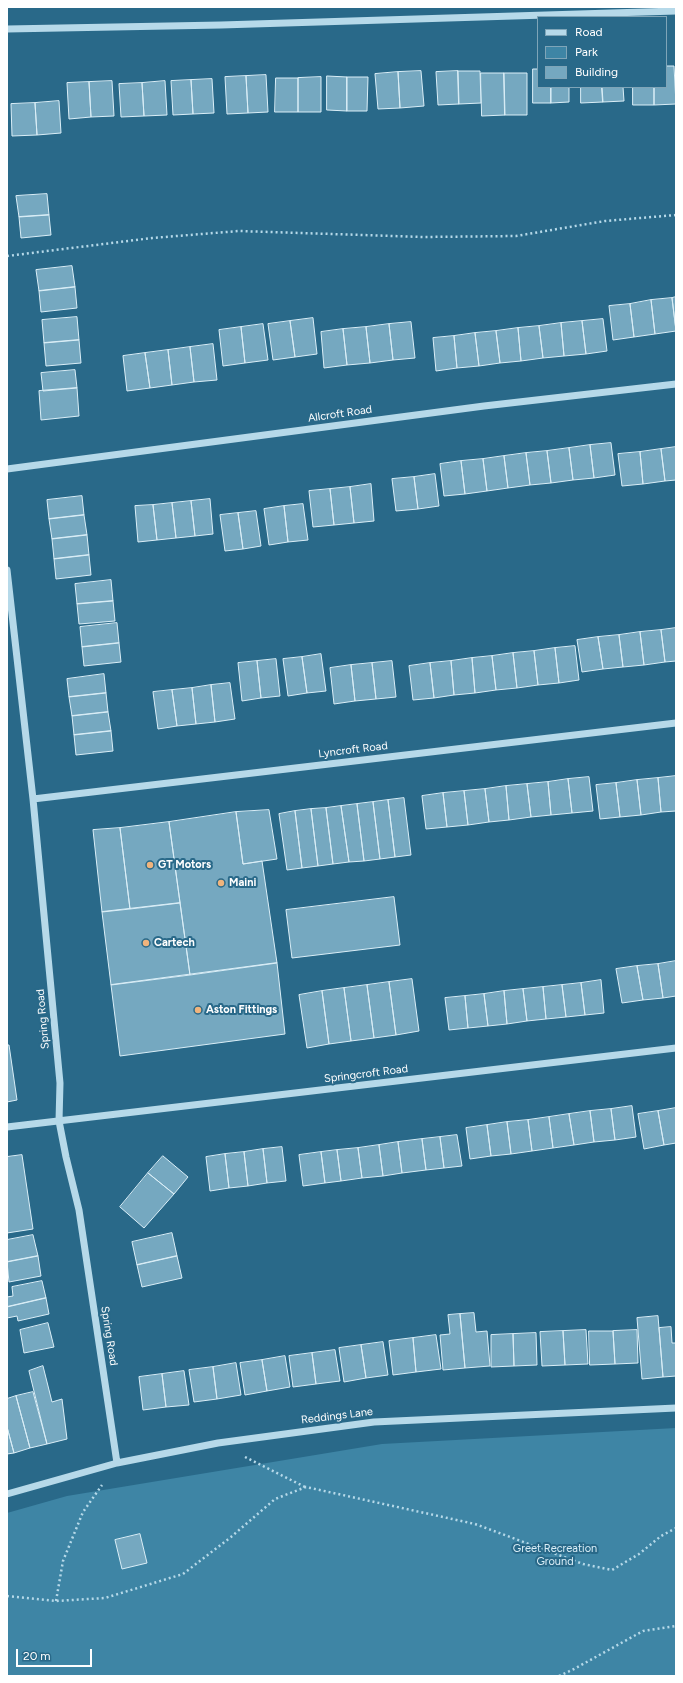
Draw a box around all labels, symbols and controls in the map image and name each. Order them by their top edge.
legend [537,16,667,88]
text: Road [575,25,603,39]
text: Park [575,45,598,59]
text: Building [575,65,618,79]
street label: Allcroft Road [307,403,373,425]
street label: Lyncroft Road [318,739,388,761]
place label: GT Motors [158,858,211,872]
marker: GT Motors [145,860,155,870]
place label: Maini [229,876,256,890]
marker: Maini [216,878,226,888]
place label: Cartech [154,936,195,950]
marker: Cartech [141,938,151,948]
street label: Spring Road [34,988,52,1050]
place label: Aston Fittings [206,1003,277,1017]
marker: Aston Fittings [193,1005,203,1015]
street label: Springcroft Road [323,1062,409,1086]
street label: Spring Road [98,1305,120,1367]
street label: Reddings Lane [300,1405,374,1427]
park label: Greet Recreation Ground [513,1542,597,1568]
scale bar [18,1641,94,1667]
text: 20 m [23,1649,51,1663]

